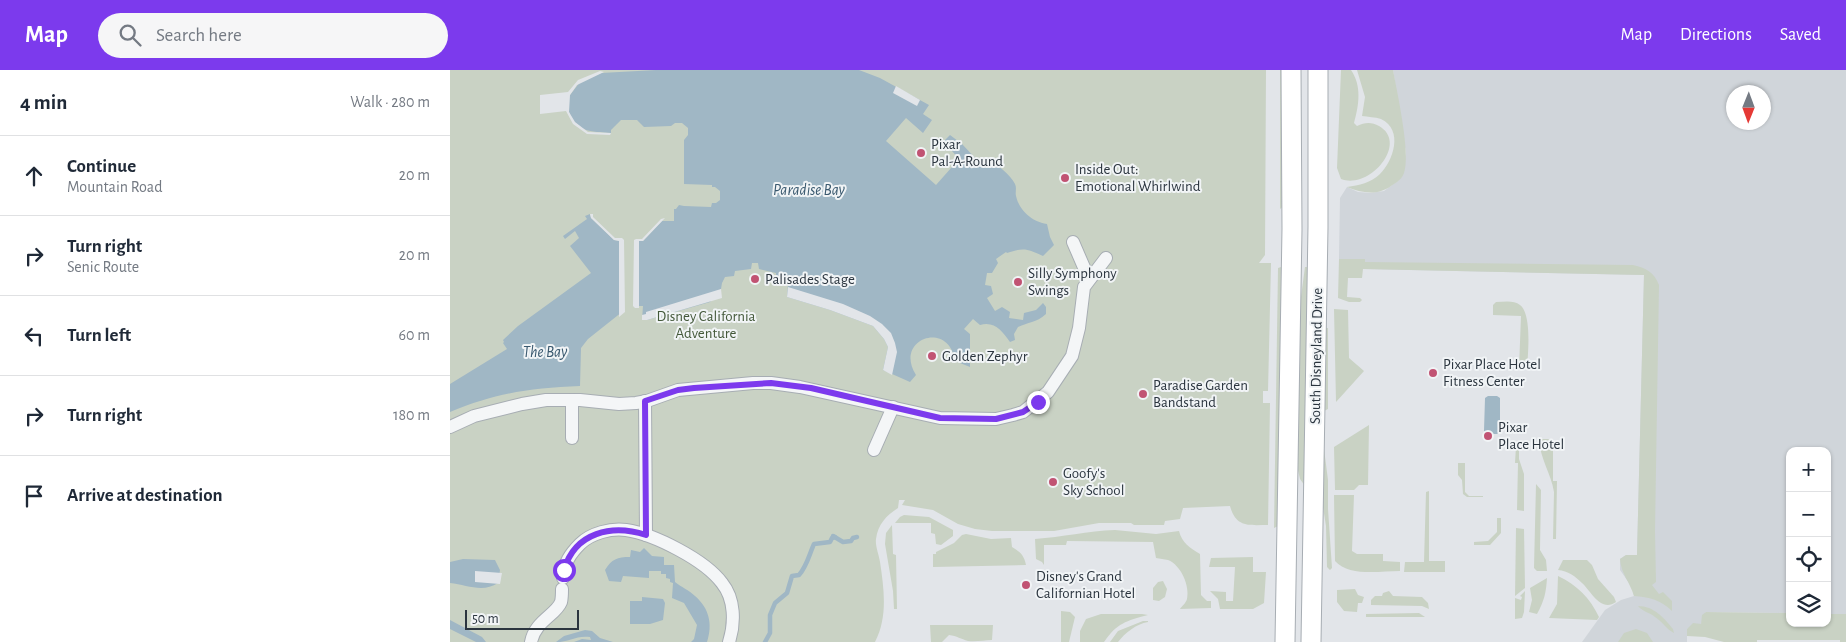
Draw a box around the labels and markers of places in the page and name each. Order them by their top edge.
place label: Pixar Pal-A-Round [931,137,1003,169]
marker: Pixar Pal-A-Round [915,147,927,159]
place label: Inside Out: Emotional Whirlwind [1075,162,1201,194]
marker: Inside Out: Emotional Whirlwind [1059,172,1071,184]
place label: Silly Symphony Swings [1028,266,1117,298]
place label: Palisades Stage [765,272,855,287]
marker: Palisades Stage [749,273,761,285]
marker: Silly Symphony Swings [1012,276,1024,288]
place label: Golden Zephyr [942,349,1028,364]
marker: Golden Zephyr [926,350,938,362]
place label: Pixar Place Hotel Fitness Center [1443,357,1541,389]
marker: Pixar Place Hotel Fitness Center [1427,367,1439,379]
place label: Paradise Garden Bandstand [1153,378,1248,410]
marker: Paradise Garden Bandstand [1137,388,1149,400]
place label: Pixar Place Hotel [1498,420,1564,452]
marker: Pixar Place Hotel [1482,430,1494,442]
place label: Goofy's Sky School [1063,466,1124,498]
marker: Goofy's Sky School [1047,476,1059,488]
place label: Disney's Grand Californian Hotel [1036,569,1135,601]
marker: Disney's Grand Californian Hotel [1020,579,1032,591]

